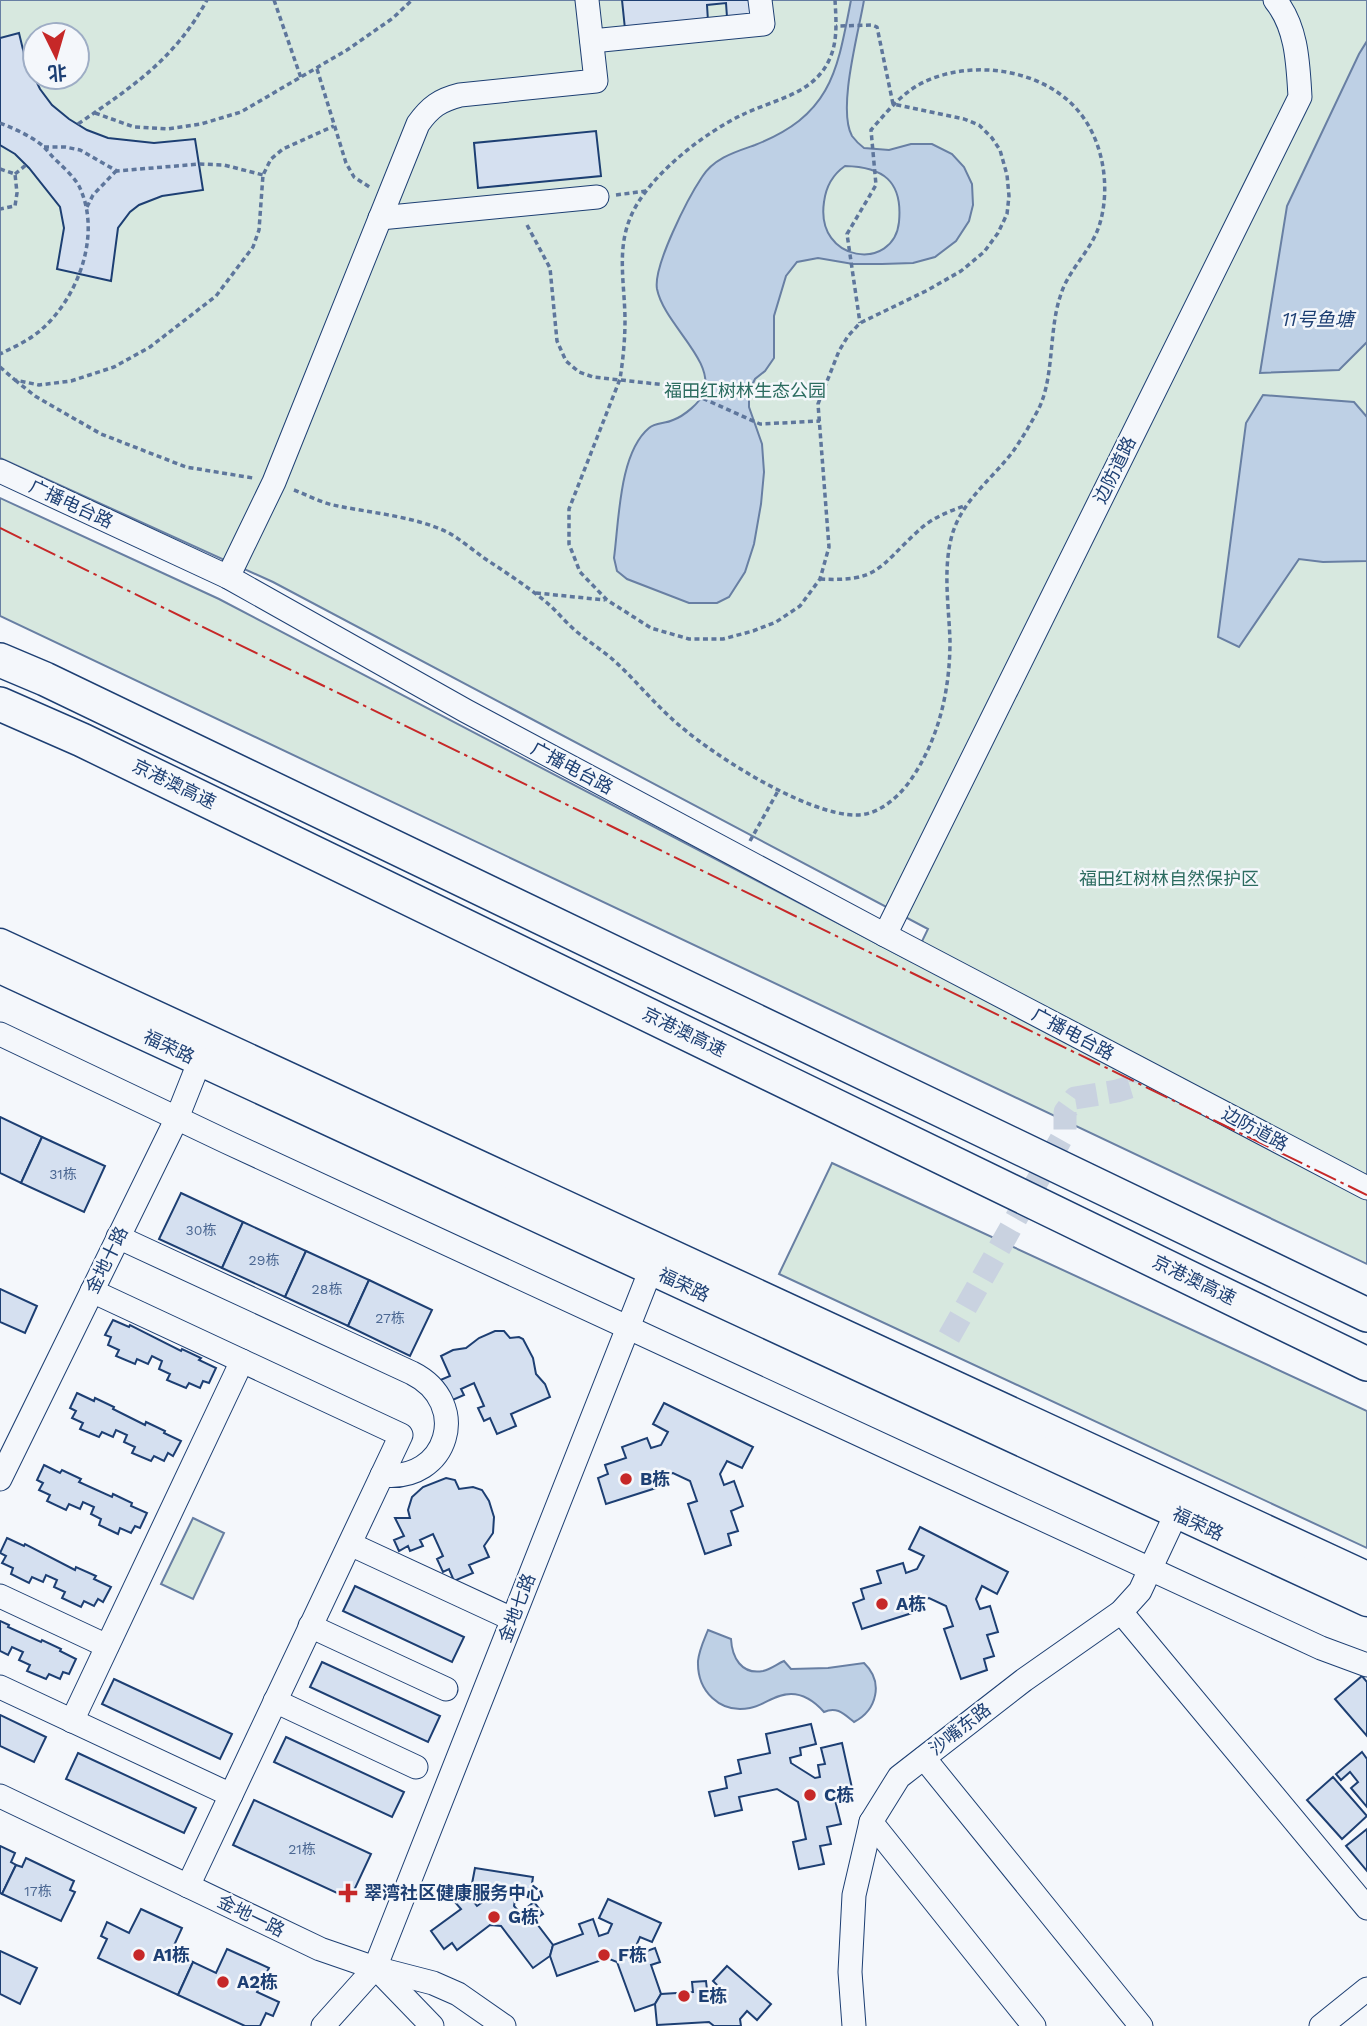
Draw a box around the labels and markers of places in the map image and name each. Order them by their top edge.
place label: B栋 [640,1468,670,1489]
marker: B栋 [618,1471,634,1487]
place label: A栋 [896,1593,926,1614]
marker: A栋 [874,1596,890,1612]
place label: C栋 [824,1784,854,1805]
marker: C栋 [802,1787,818,1803]
place label: 翠湾社区健康服务中心 [364,1882,544,1903]
marker: 翠湾社区健康服务中心 [338,1883,358,1903]
place label: G栋 [508,1906,539,1927]
marker: G栋 [486,1909,502,1925]
place label: A1栋 [153,1944,190,1965]
place label: F栋 [618,1944,647,1965]
marker: A1栋 [131,1947,147,1963]
marker: F栋 [596,1947,612,1963]
place label: A2栋 [237,1971,278,1992]
marker: A2栋 [215,1974,231,1990]
place label: E栋 [698,1985,727,2006]
marker: E栋 [676,1988,692,2004]

